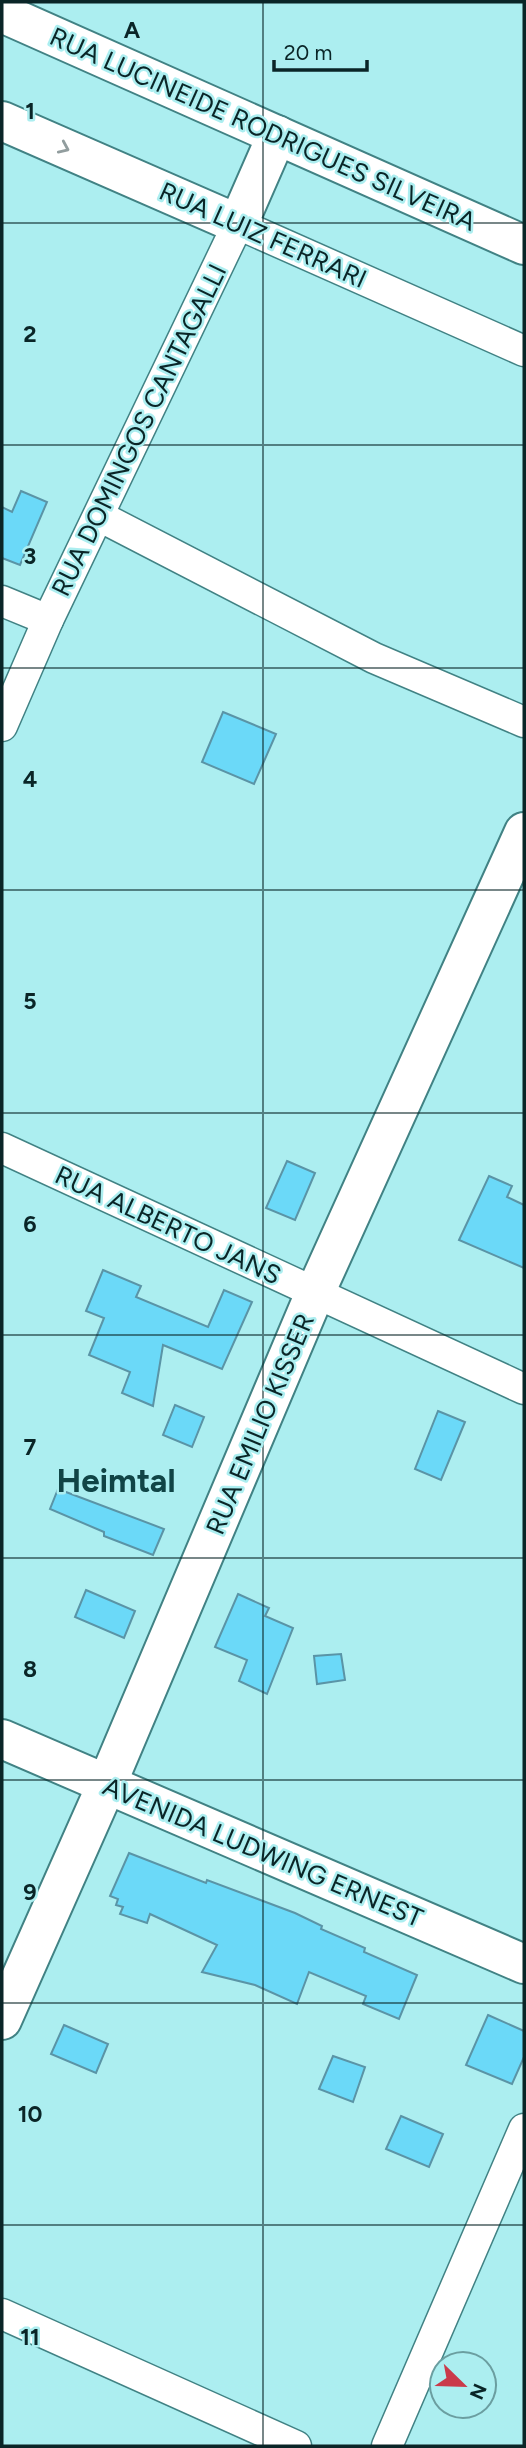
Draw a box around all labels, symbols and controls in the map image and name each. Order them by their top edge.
street label: RUA LUCINEIDE RODRIGUES SILVEIRA [45,21,481,237]
scale bar [274,28,367,72]
text: 20 m [284,40,332,65]
text: 1 [25,97,35,125]
one-way arrow [57,140,70,154]
street label: RUA LUIZ FERRARI [154,175,372,295]
street label: RUA DOMINGOS CANTAGALLI [45,259,233,601]
text: 2 [23,320,37,348]
text: 3 [24,542,36,570]
text: 4 [23,765,37,793]
text: 5 [23,987,37,1015]
street label: RUA ALBERTO JANS [50,1159,286,1291]
text: 6 [23,1210,37,1238]
street label: RUA EMILIO KISSER [199,1309,321,1539]
text: 7 [24,1433,37,1461]
district label: Heimtal [56,1461,176,1500]
text: 8 [23,1655,37,1683]
street label: AVENIDA LUDWING ERNEST [98,1770,428,1934]
text: 9 [23,1878,37,1906]
text: 10 [18,2100,42,2128]
text: 11 [20,2323,40,2351]
north arrow [428,2350,498,2420]
text: N [465,2380,492,2403]

